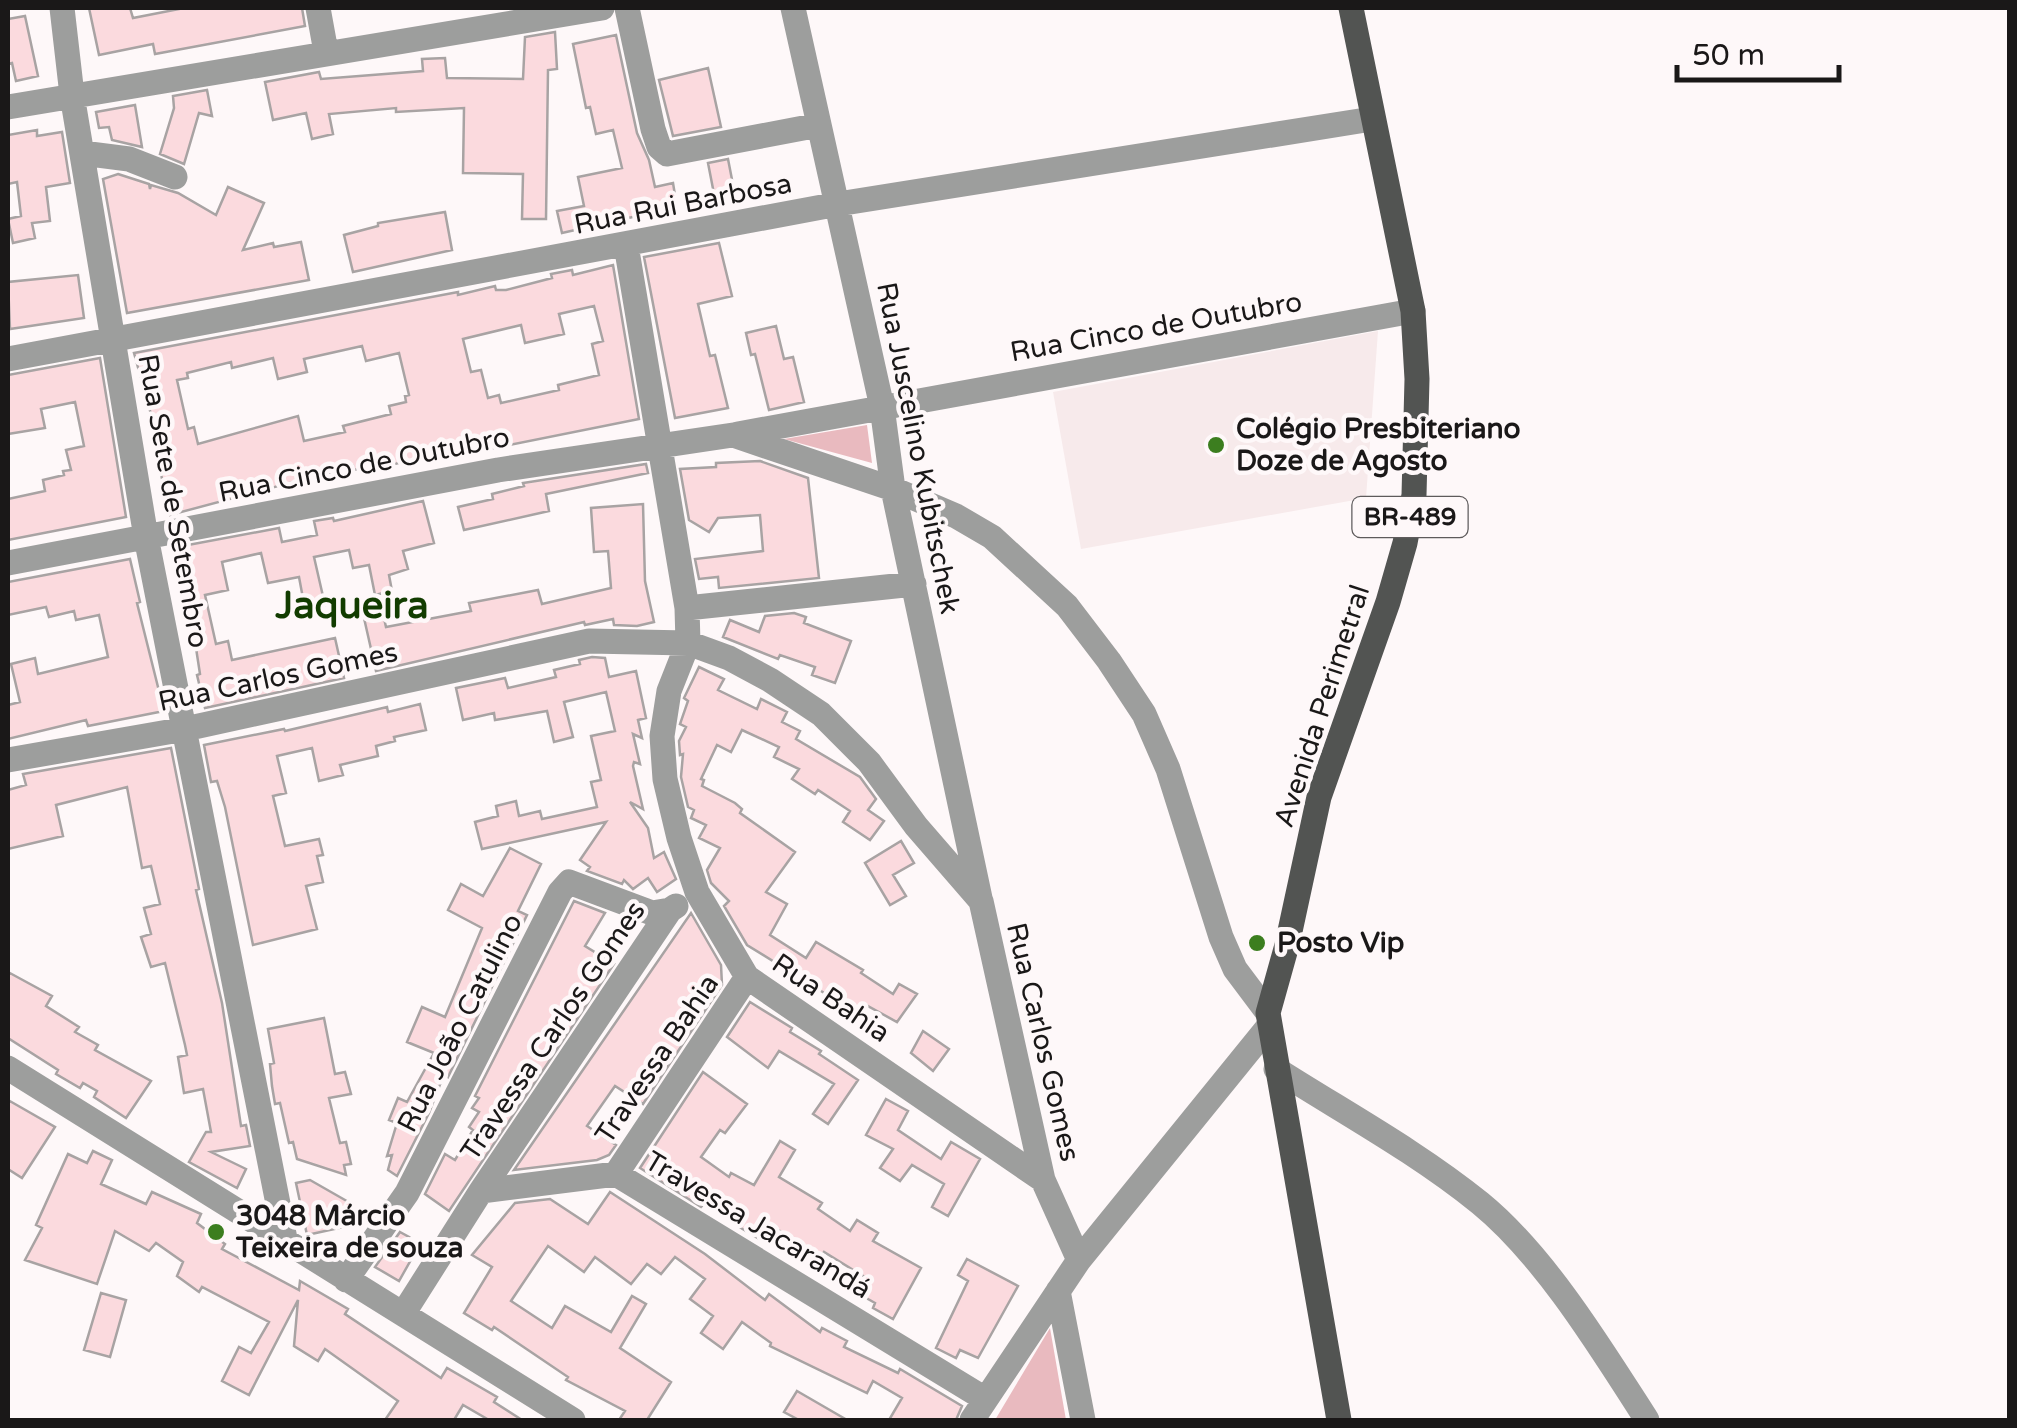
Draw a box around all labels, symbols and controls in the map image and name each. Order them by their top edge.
scale bar [1677,20,1840,82]
text: 50 m [1692,37,1765,74]
street label: Rua Rui Barbosa [571,166,795,242]
street label: Rua Juscelino Kubitschek [869,279,967,617]
street label: Rua Cinco de Outubro [1007,285,1305,369]
street label: Rua Sete de Setembro [130,351,216,651]
place label: Colégio Presbiteriano Doze de Agosto [1236,412,1520,478]
street label: Rua Cinco de Outubro [216,420,512,510]
marker: Colégio Presbiteriano Doze de Agosto [1205,434,1227,456]
road number: BR-489 [1352,497,1468,537]
street label: Avenida Perimetral [1267,581,1377,831]
district label: Jaqueira [274,583,429,629]
street label: Rua Carlos Gomes [155,635,401,719]
street label: Travessa Carlos Gomes [453,895,653,1167]
street label: Rua João Catulino [390,908,530,1138]
street label: Rua Carlos Gomes [999,919,1087,1165]
place label: Posto Vip [1277,926,1404,960]
marker: Posto Vip [1246,932,1268,954]
street label: Rua Bahia [766,946,896,1050]
street label: Travessa Bahia [588,968,726,1150]
street label: Travessa Jacarandá [639,1144,877,1306]
place label: 3048 Márcio Teixeira de souza [235,1199,463,1265]
marker: 3048 Márcio Teixeira de souza [205,1221,227,1243]

